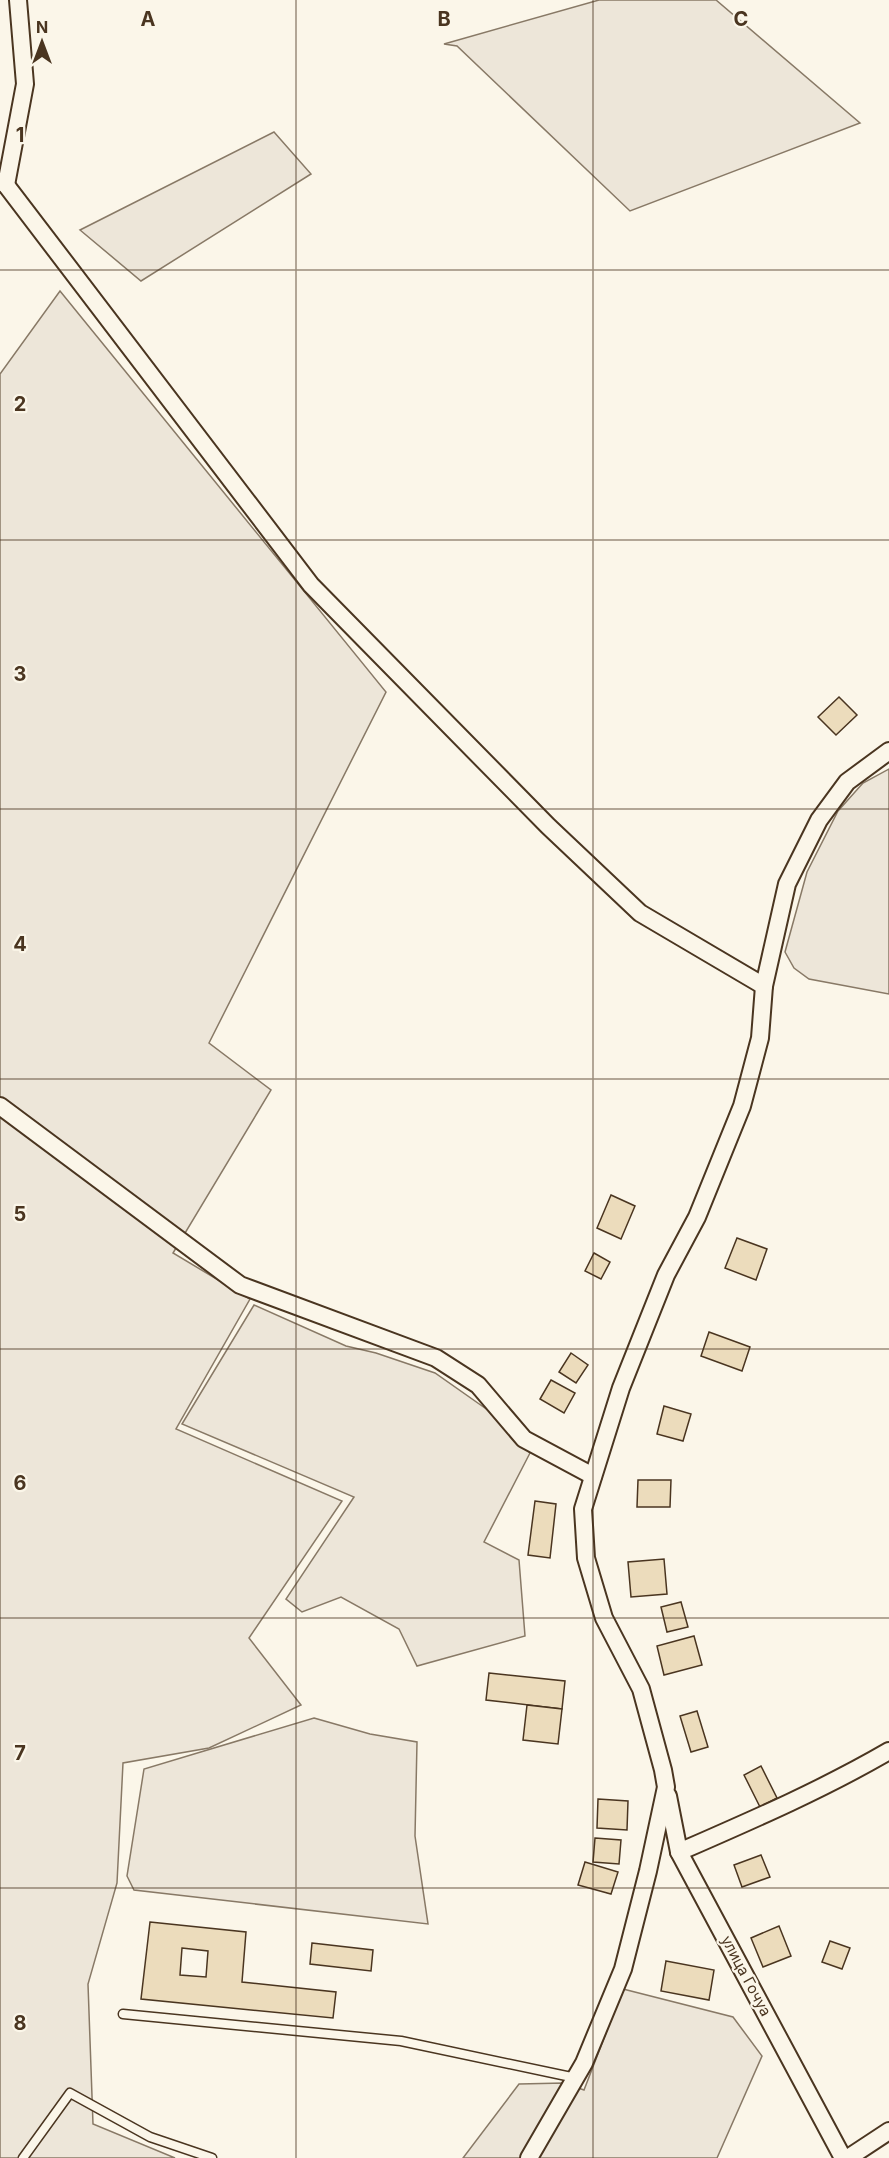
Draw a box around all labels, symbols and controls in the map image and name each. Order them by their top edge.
text: A [141,7,156,31]
text: B [437,7,451,31]
text: C [734,7,748,31]
north arrow [12,12,72,72]
text: N [36,17,48,37]
text: 1 [16,123,24,147]
text: 2 [14,392,26,416]
text: 3 [14,662,26,686]
text: 4 [13,932,27,956]
text: 5 [14,1202,26,1226]
text: 6 [14,1471,27,1495]
text: 7 [14,1741,26,1765]
street label: улица Гочуа [717,1932,776,2019]
text: 8 [13,2011,27,2035]

